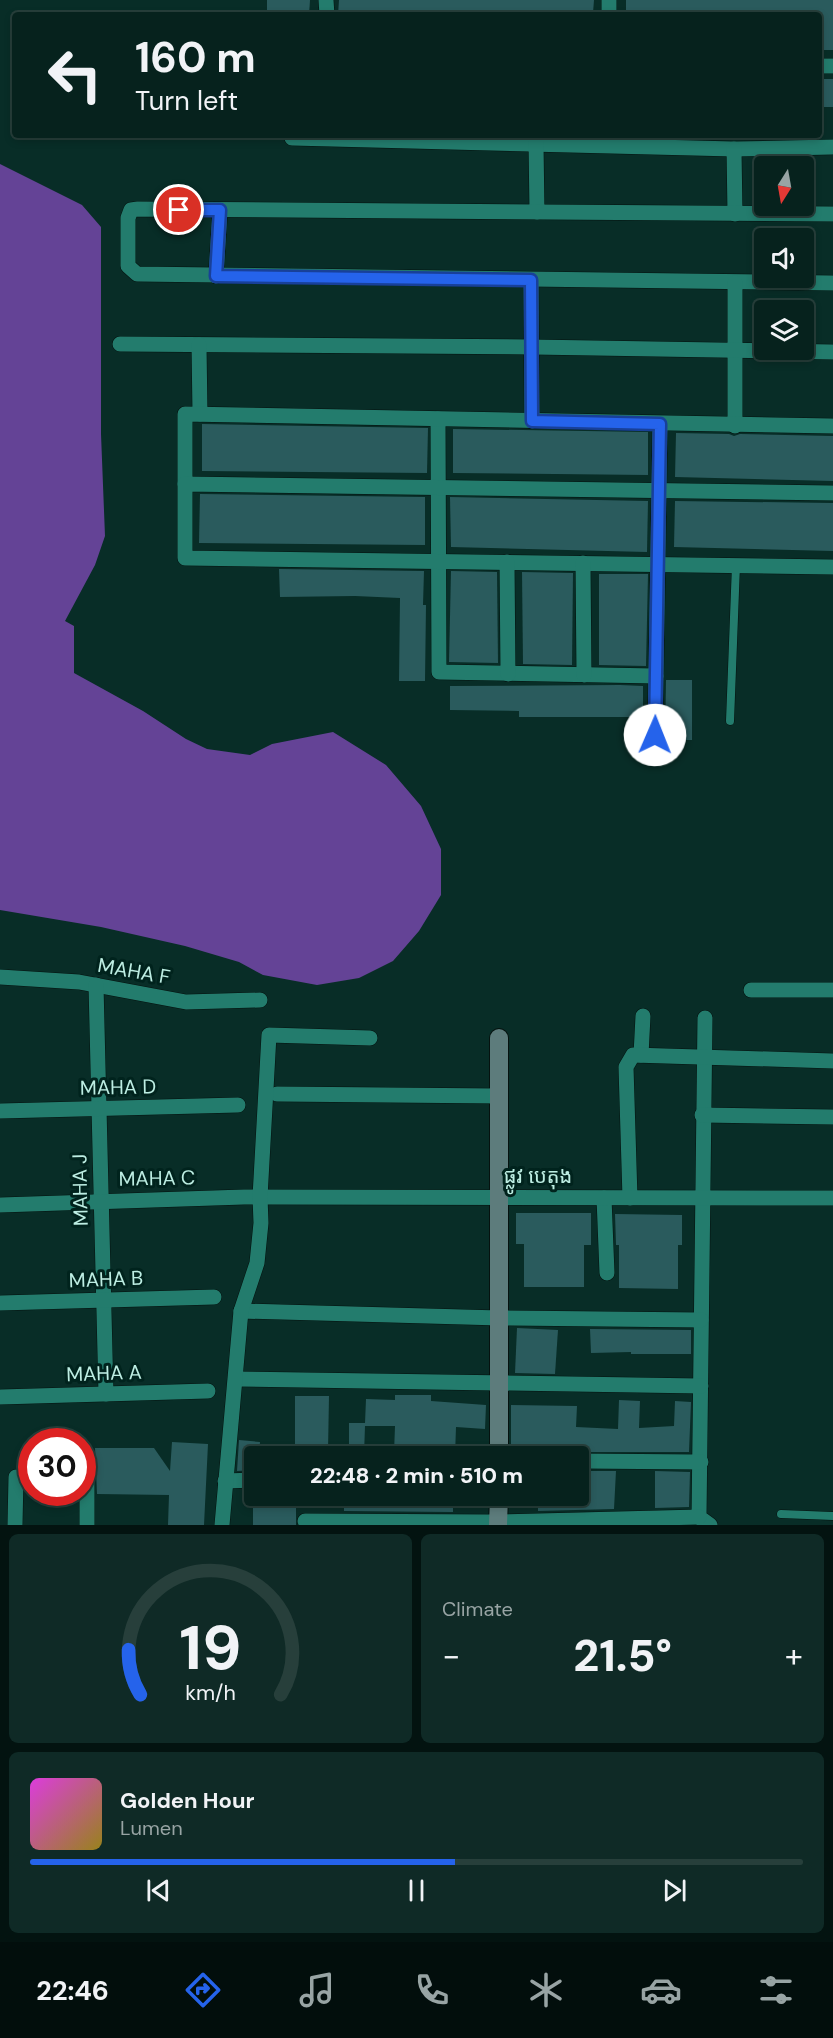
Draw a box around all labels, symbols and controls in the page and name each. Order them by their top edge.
text: 160 m [135,30,256,85]
icon: left [36,36,114,114]
text: Turn left [135,83,238,118]
north arrow [754,156,814,216]
map controls [754,156,814,360]
pin [153,184,204,235]
icon: arrive [162,193,195,226]
button: sound [754,228,814,288]
button: layers [754,300,814,360]
position arrow [623,703,687,767]
street label: MAHA F [96,952,173,990]
street label: MAHA D [80,1073,156,1101]
street label: MAHA J [66,1154,94,1226]
street label: ផ្លូវ បេតុង [504,1163,572,1195]
street label: MAHA C [118,1164,196,1192]
street label: MAHA B [68,1265,144,1293]
street label: MAHA A [66,1359,142,1387]
speed limit sign: 30 [18,1428,96,1506]
text: 22:48 · 2 min · 510 m [310,1461,523,1490]
text: Climate [442,1596,513,1622]
text: 19 [179,1607,242,1688]
text: 21.5° [573,1626,672,1685]
text: − [442,1634,460,1677]
text: + [785,1634,803,1677]
text: km/h [185,1680,236,1708]
text: Golden Hour [120,1786,255,1815]
text: Lumen [120,1815,183,1841]
icon: previous [142,1874,175,1907]
icon: pause [400,1874,433,1907]
icon: next [658,1874,691,1907]
icon: directions [182,1969,224,2011]
icon: music [296,1969,338,2011]
icon: phone [411,1969,453,2011]
icon: climate [525,1969,567,2011]
icon: car [640,1969,682,2011]
icon: filters [755,1969,797,2011]
text: 22:46 [36,1973,109,2008]

